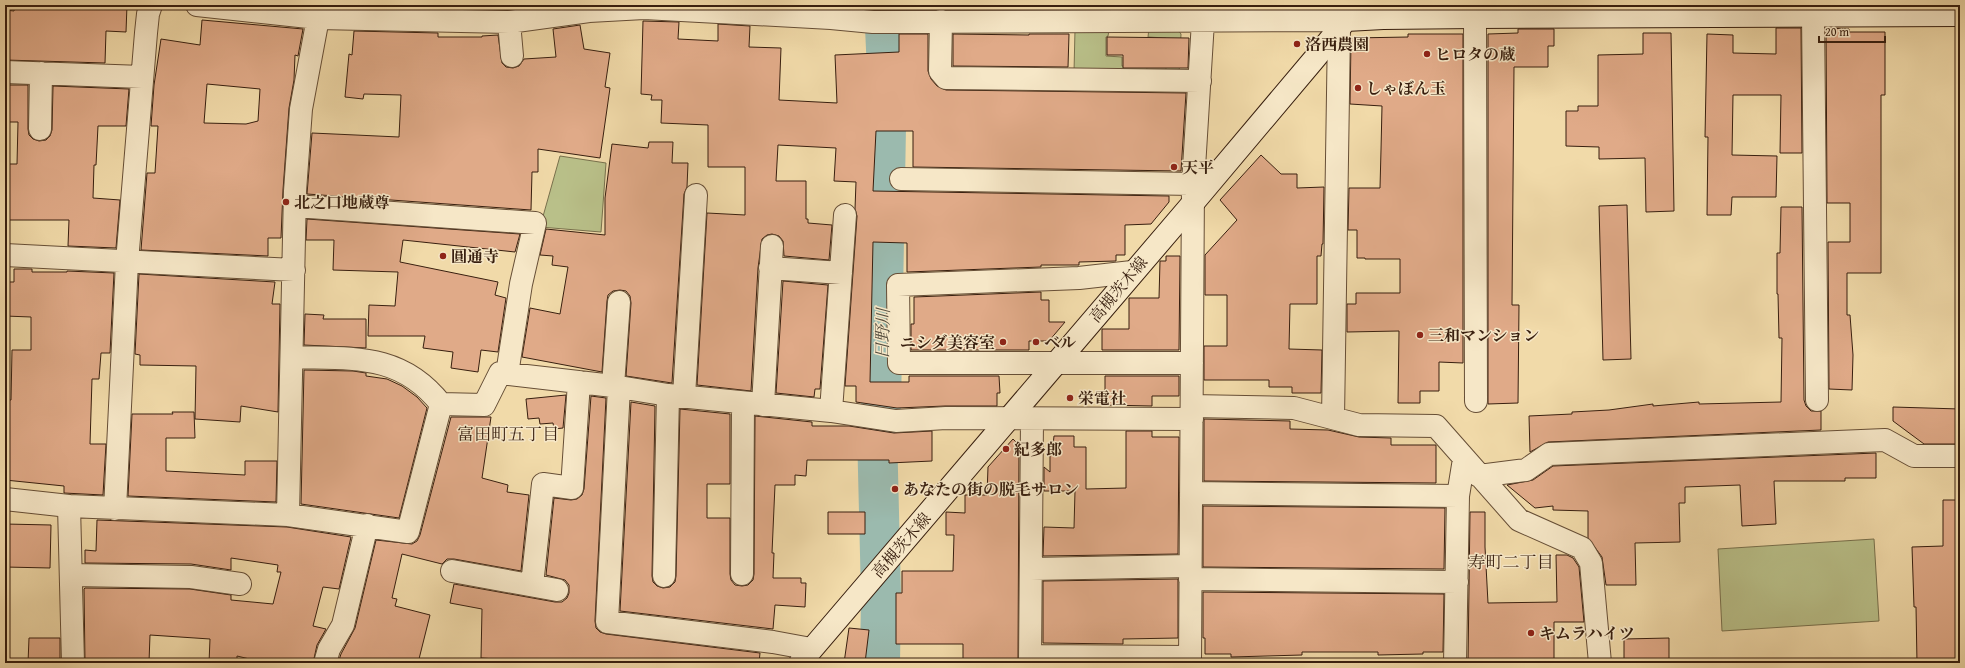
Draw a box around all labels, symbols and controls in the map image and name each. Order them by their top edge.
scale bar [1819,18,1885,44]
text: 20 m [1825,23,1849,40]
place label: 洛西農園 [1305,32,1369,56]
marker: 洛西農園 [1292,39,1302,49]
place label: ヒロタの蔵 [1435,42,1515,66]
marker: ヒロタの蔵 [1422,49,1432,59]
place label: しゃぼん玉 [1366,76,1446,100]
marker: しゃぼん玉 [1353,83,1363,93]
place label: 天平 [1182,155,1214,179]
marker: 天平 [1169,162,1179,172]
place label: 北之口地蔵尊 [294,190,390,214]
marker: 北之口地蔵尊 [281,197,291,207]
place label: 圓通寺 [451,244,499,268]
marker: 圓通寺 [438,251,448,261]
street label: 高槻茨木線 [1083,251,1153,327]
water label: 日野川 [869,306,895,360]
place label: 三和マンション [1428,323,1539,347]
place label: ニシダ美容室 [900,330,995,354]
place label: ベル [1044,330,1076,354]
marker: 三和マンション [1415,330,1425,340]
marker: ニシダ美容室 [998,337,1008,347]
marker: ベル [1031,337,1041,347]
place label: 栄電社 [1078,386,1126,410]
marker: 栄電社 [1065,393,1075,403]
district label: 富田町五丁目 [457,421,559,446]
place label: 紀多郎 [1014,437,1062,461]
marker: 紀多郎 [1001,444,1011,454]
place label: あなたの街の脱毛サロン [903,477,1079,501]
marker: あなたの街の脱毛サロン [890,484,900,494]
street label: 高槻茨木線 [866,507,936,583]
district label: 寿町二丁目 [1469,549,1554,574]
place label: キムラハイツ [1539,621,1635,645]
marker: キムラハイツ [1526,628,1536,638]

